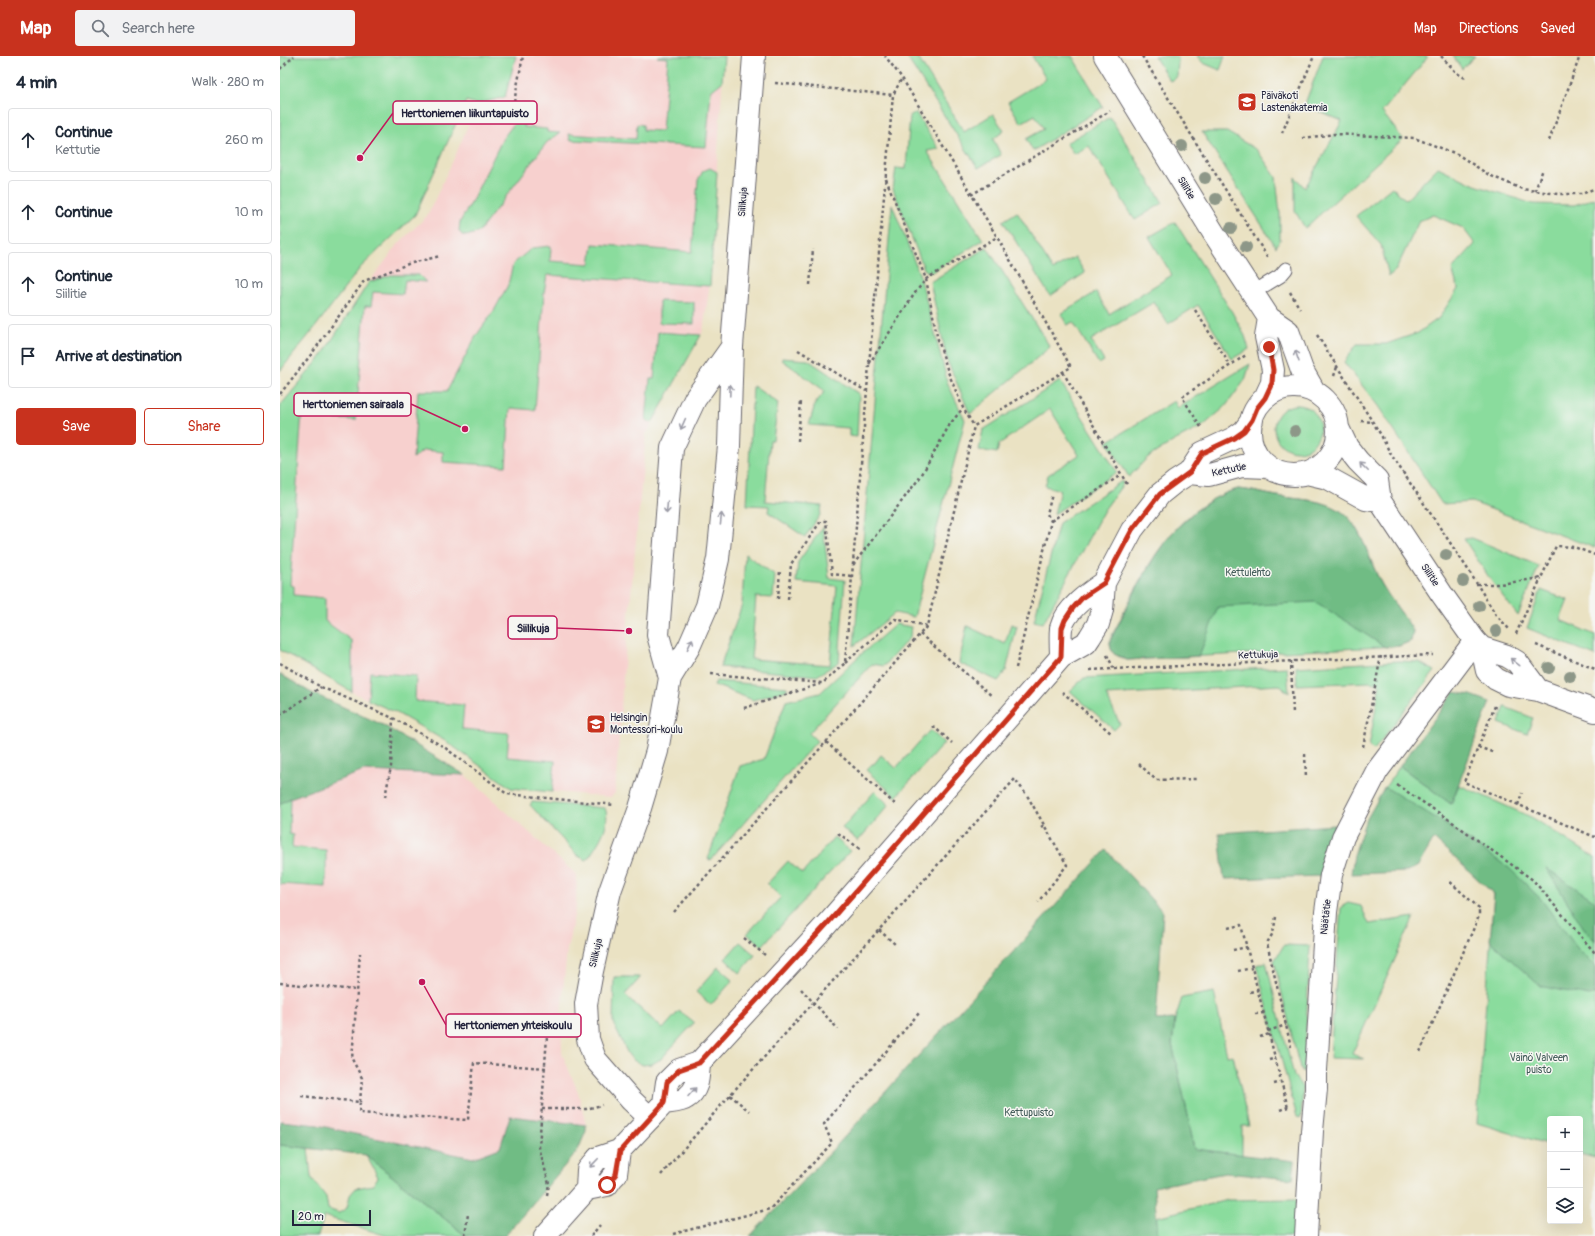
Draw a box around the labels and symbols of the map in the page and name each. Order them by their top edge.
place label: Päiväkoti Lastenakatemia [1261,90,1328,114]
school or university icon: Päiväkoti Lastenakatemia [1236,91,1258,113]
callout: Herttoniemen liikuntapuisto [393,101,537,124]
text: Herttoniemen liikuntapuisto [401,107,529,120]
street label: Siilitie [1175,174,1197,202]
street label: Siilikuja [736,186,750,217]
route end [1260,338,1278,356]
one-way arrow [1293,351,1301,363]
one-way arrow [727,384,734,397]
callout: Herttoniemen sairaala [294,393,411,416]
text: Herttoniemen sairaala [302,398,404,411]
one-way arrow [679,417,687,429]
street label: Kettutie [1211,461,1247,479]
one-way arrow [1359,462,1369,472]
one-way arrow [664,501,671,514]
one-way arrow [717,513,725,526]
street label: Siilitie [1418,562,1442,589]
park label: Kettulehto [1225,567,1271,579]
callout: Siilikuja [508,616,557,639]
text: Siilikuja [517,622,549,635]
one-way arrow [687,639,694,651]
street label: Kettukuja [1238,648,1279,662]
one-way arrow [1510,658,1520,667]
place label: Helsingin Montessori-koulu [610,712,683,736]
school or university icon: Helsingin Montessori-koulu [585,713,607,735]
street label: Näätätie [1318,898,1334,935]
street label: Siilikuja [587,937,605,969]
callout: Herttoniemen yhteiskoulu [446,1014,581,1037]
text: Herttoniemen yhteiskoulu [454,1019,573,1032]
park label: Väinö Valveen puisto [1510,1052,1569,1076]
one-way arrow [687,1087,696,1097]
park label: Kettupuisto [1004,1107,1054,1119]
one-way arrow [590,1158,599,1168]
route start [598,1176,616,1194]
scale bar [292,1208,371,1227]

